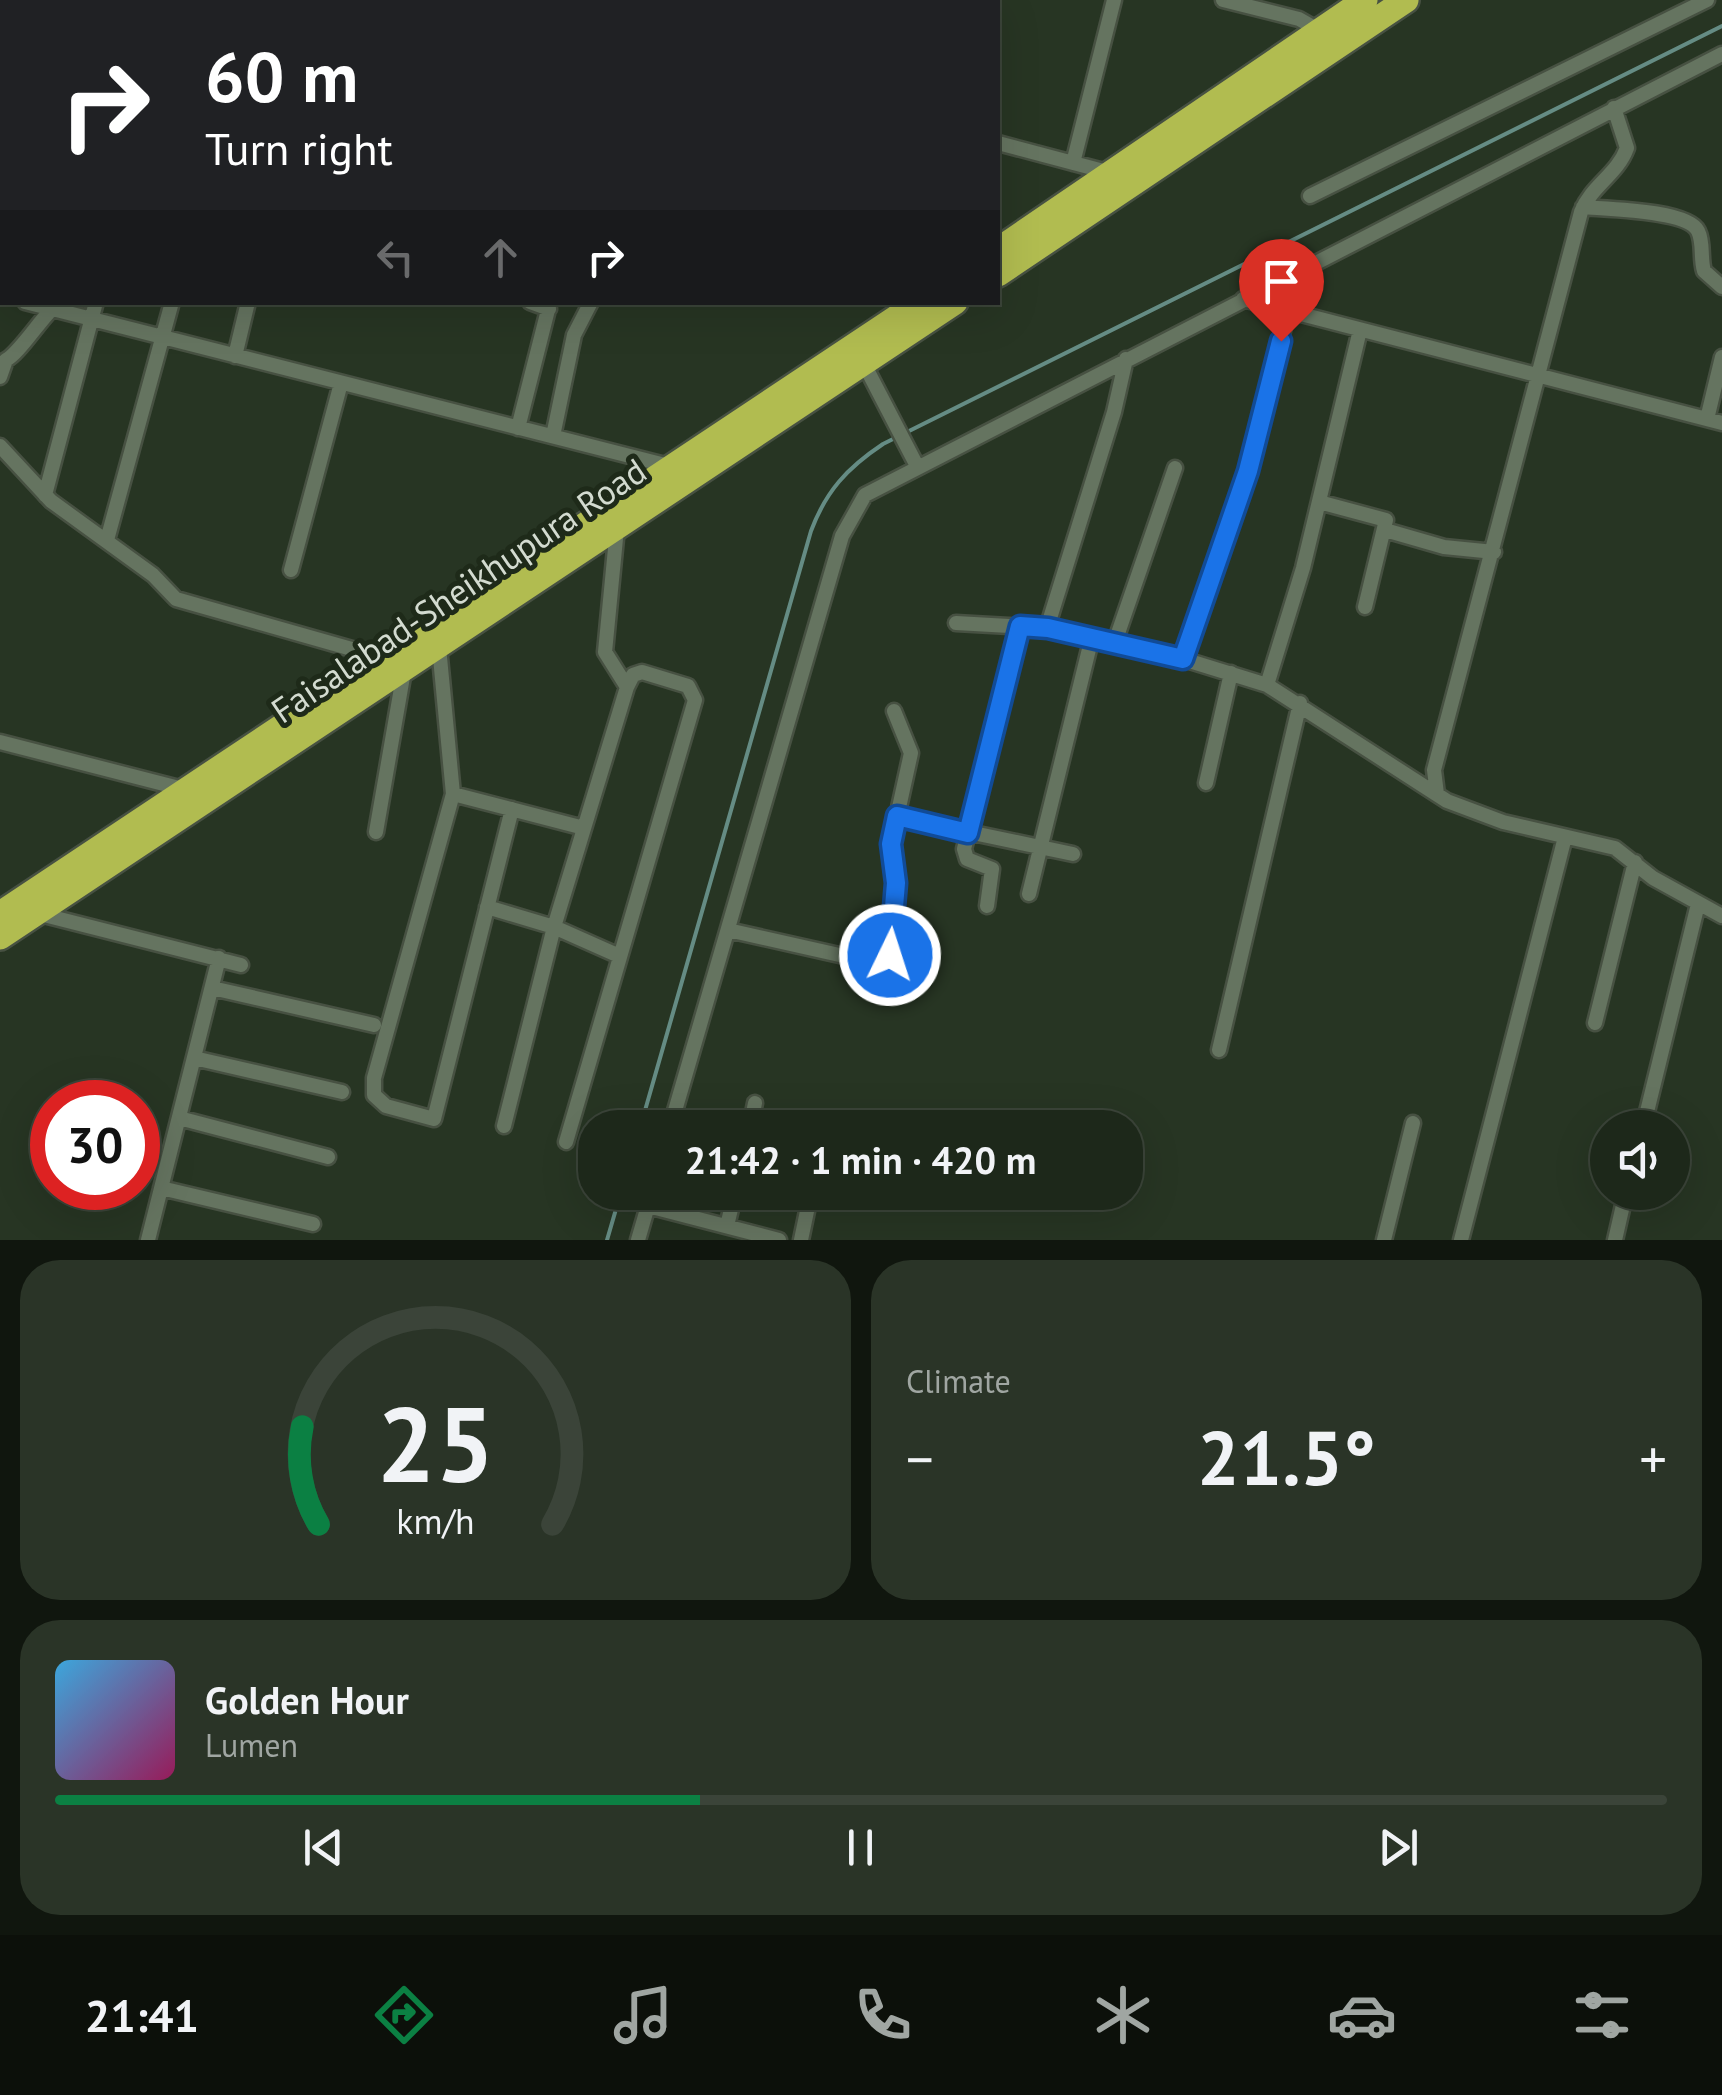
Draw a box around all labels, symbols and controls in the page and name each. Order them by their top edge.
text: 60 m [205,31,358,121]
icon: right [40,40,170,170]
text: Turn right [205,119,393,177]
icon: left [368,230,423,285]
icon: ahead [473,230,528,285]
icon: right [578,230,633,285]
pin [1239,239,1324,342]
icon: arrive [1254,254,1309,309]
street label: Faisalabad-Sheikhupura Road [262,447,655,733]
position arrow [838,903,942,1007]
speed limit sign: 30 [30,1080,160,1210]
map controls [1590,1110,1690,1210]
button: sound [1590,1110,1690,1210]
text: 21:42 · 1 min · 420 m [685,1135,1036,1184]
text: Climate [906,1360,1011,1402]
text: 25 [377,1376,494,1511]
text: 21.5° [1197,1409,1376,1506]
text: − [906,1423,934,1494]
text: + [1639,1423,1667,1494]
text: km/h [396,1498,475,1544]
text: Golden Hour [205,1675,409,1724]
text: Lumen [205,1724,298,1766]
icon: previous [296,1820,351,1875]
icon: pause [833,1820,888,1875]
icon: next [1371,1820,1426,1875]
icon: directions [369,1980,439,2050]
icon: music [608,1980,678,2050]
icon: phone [848,1980,918,2050]
icon: climate [1088,1980,1158,2050]
icon: car [1327,1980,1397,2050]
icon: filters [1567,1980,1637,2050]
text: 21:41 [85,1986,199,2044]

